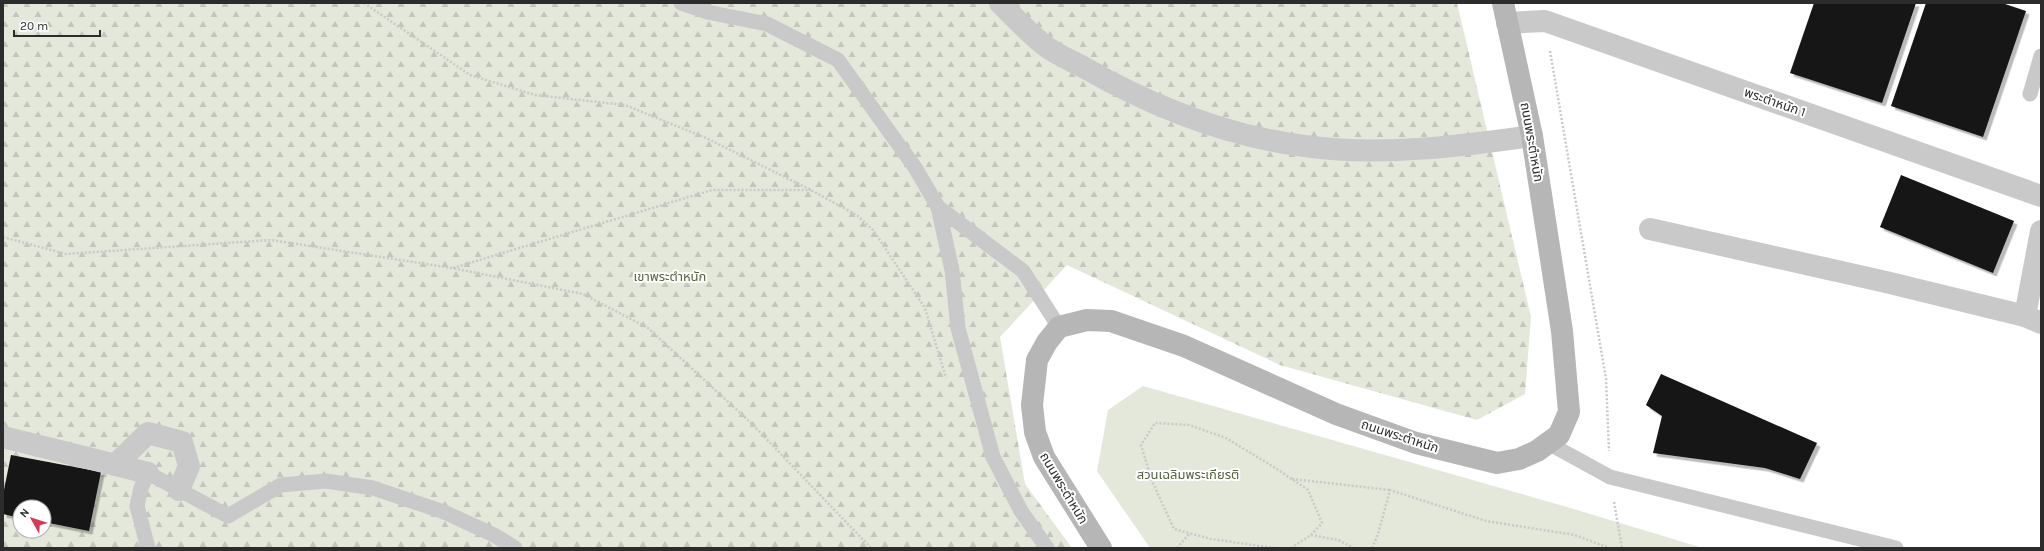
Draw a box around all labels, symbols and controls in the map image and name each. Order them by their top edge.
scale bar [14,12,100,38]
text: 20 m [20,19,48,33]
street label: พระตำหนัก 1 [1742,84,1808,120]
street label: ถนนพระตำหนัก [1518,101,1546,183]
park label: เขาพระตำหนัก [634,269,706,284]
street label: ถนนพระตำหนัก [1359,416,1441,456]
street label: ถนนพระตำหนัก [1037,450,1091,526]
park label: สวนเฉลิมพระเกียรติ [1137,467,1239,482]
north arrow [12,499,52,539]
text: N [17,506,32,520]

